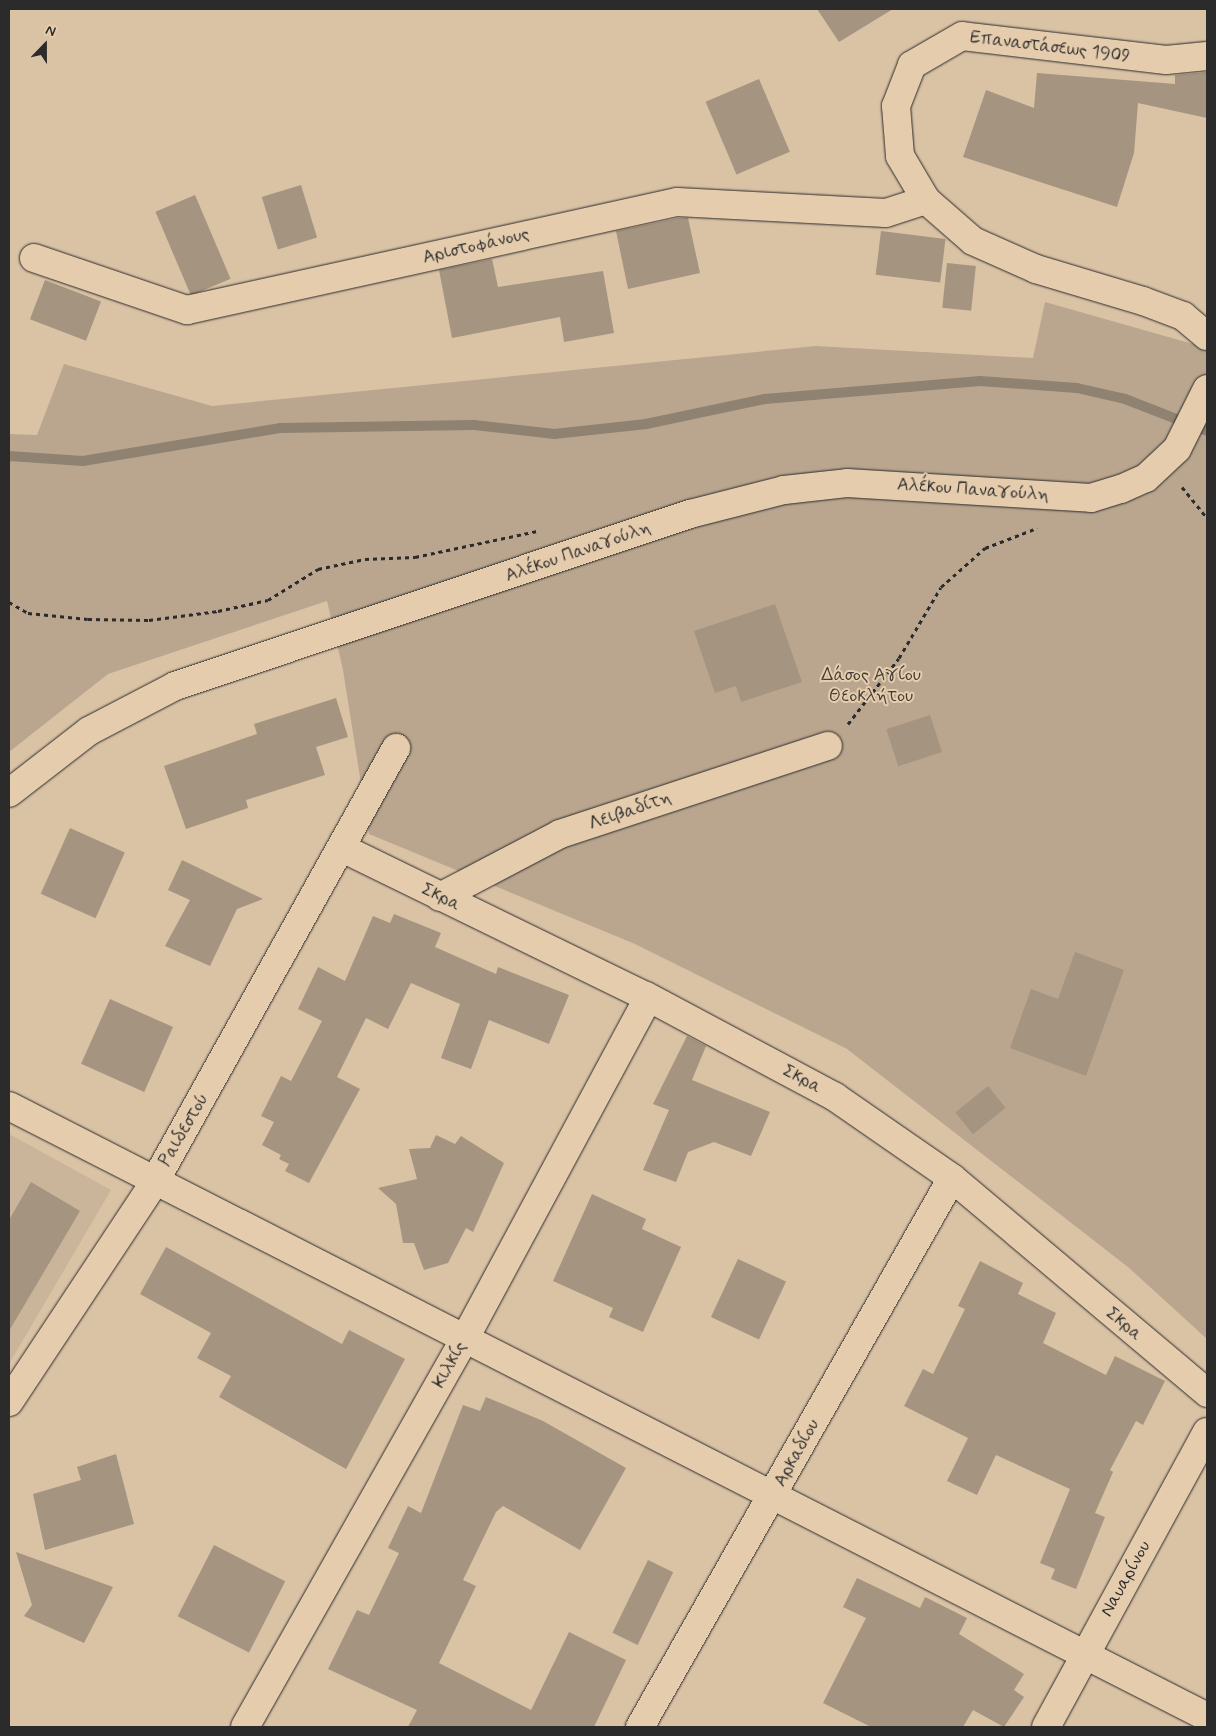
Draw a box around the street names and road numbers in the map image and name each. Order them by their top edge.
street label: Επαναστάσεως 1909 [969,26,1131,68]
street label: Αριστοφάνους [421,223,531,269]
street label: Αλέκου Παναγούλη [896,474,1050,506]
street label: Αλέκου Παναγούλη [503,517,653,587]
street label: Λειβαδίτη [586,787,674,835]
street label: Σκρα [418,878,464,916]
street label: Σκρα [779,1060,825,1098]
street label: Ραιδεστού [154,1090,214,1170]
street label: Σκρα [1101,1303,1147,1345]
street label: Κιλκίς [428,1338,472,1392]
street label: Αρκαδίου [770,1415,824,1491]
street label: Ναυαρίνου [1096,1537,1156,1621]

